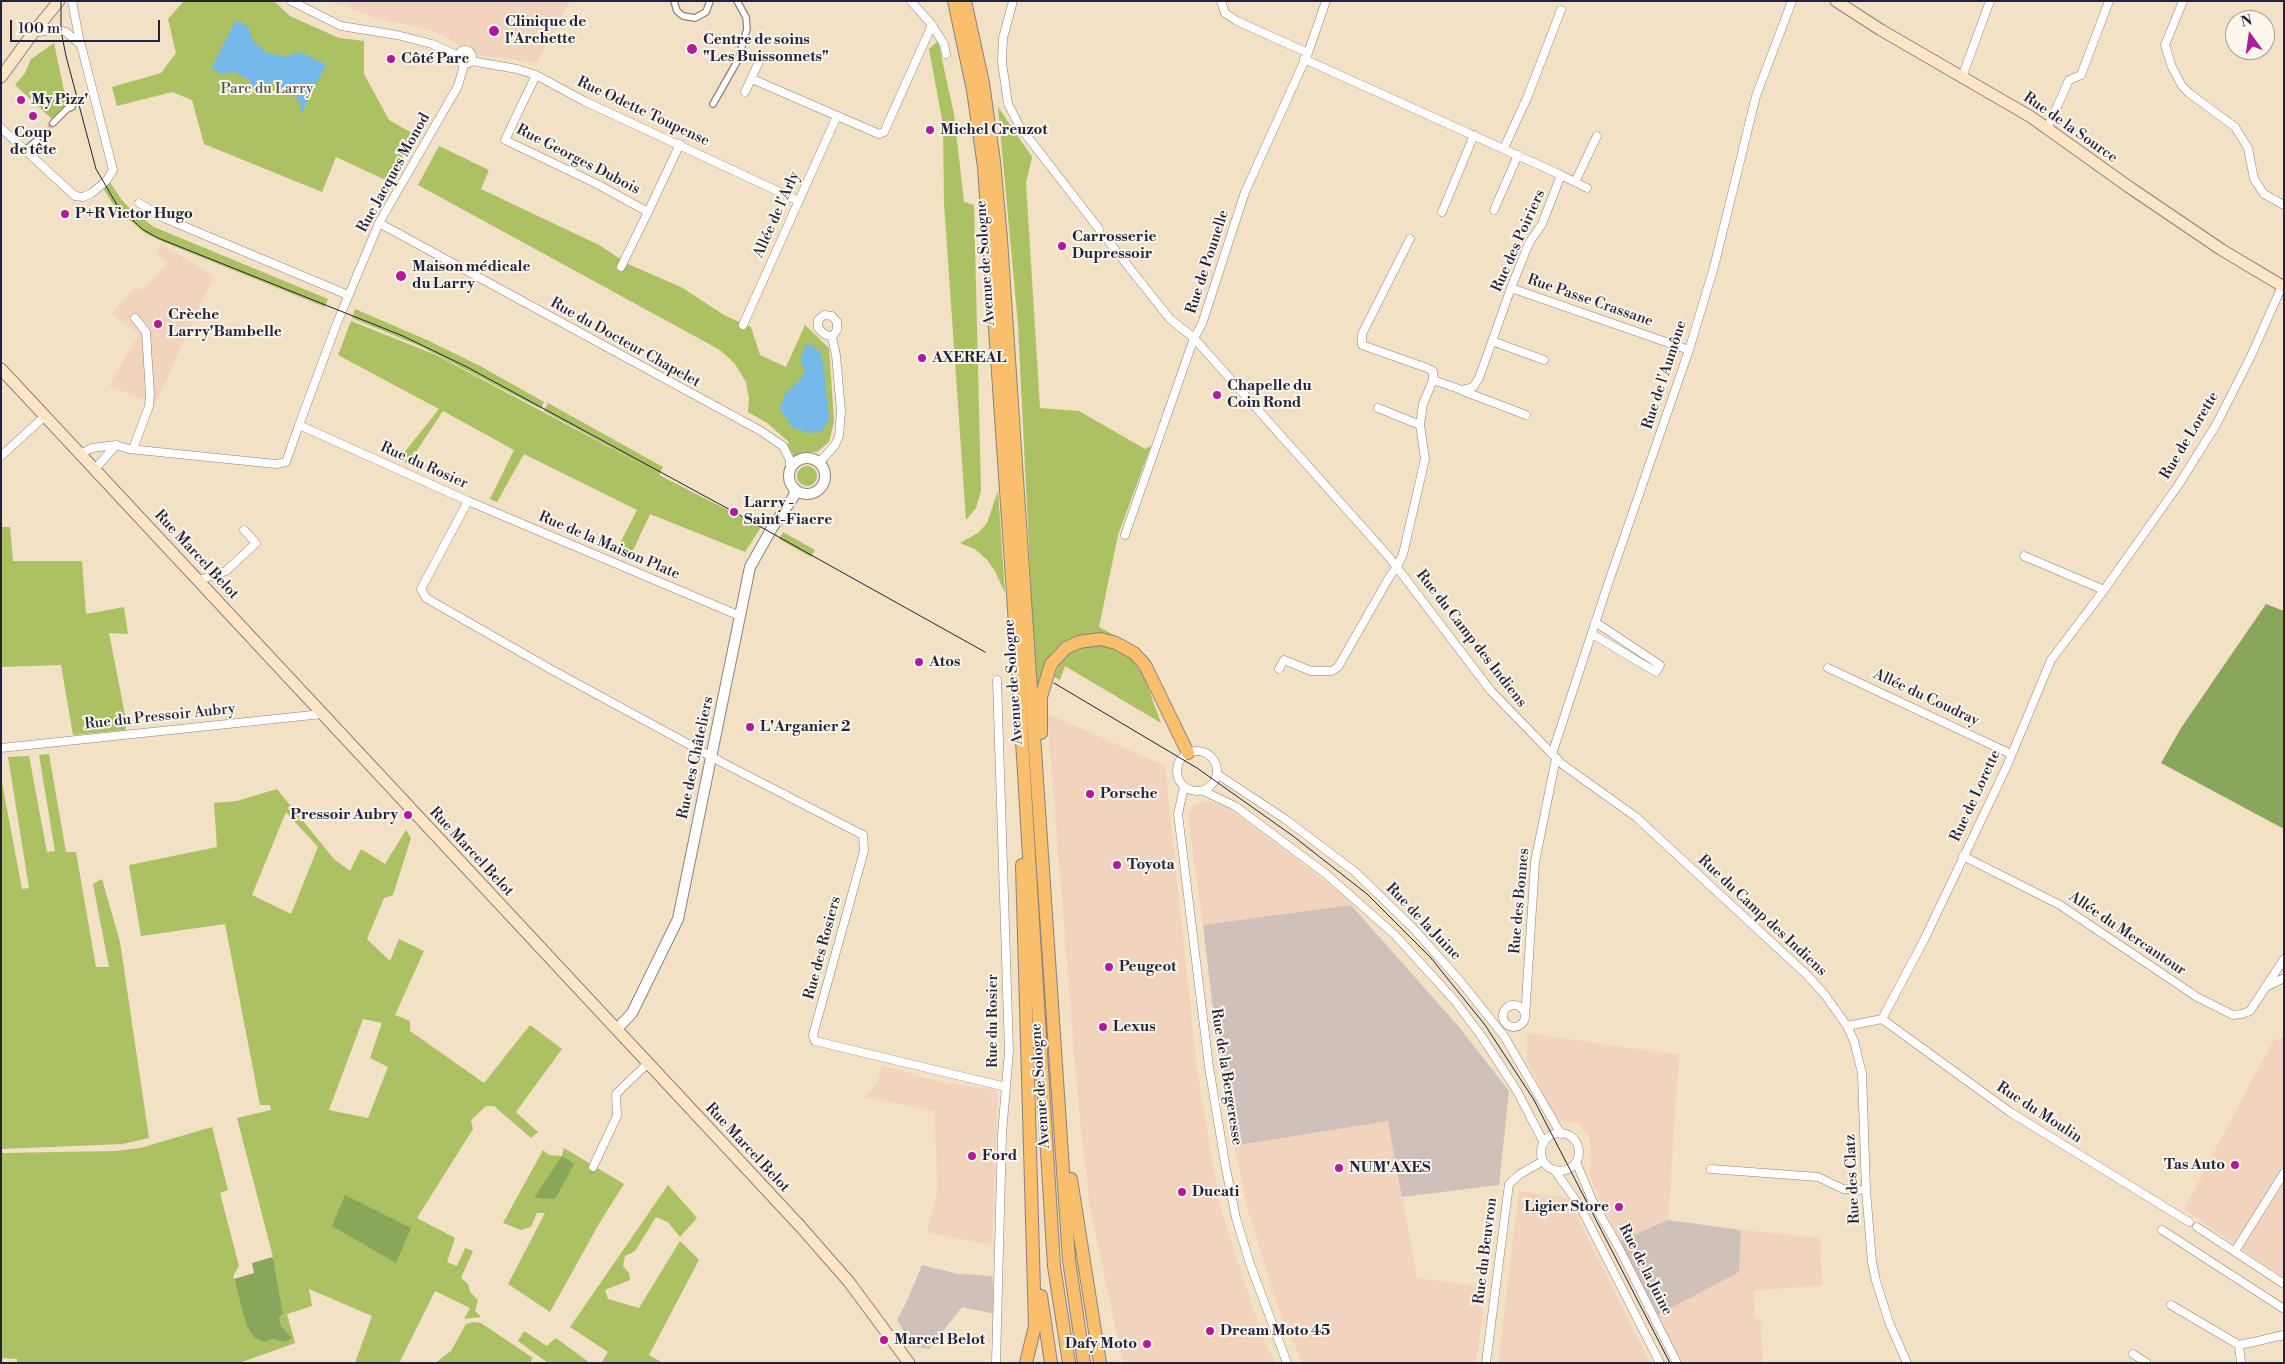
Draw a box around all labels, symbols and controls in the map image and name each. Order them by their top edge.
scale bar [12,10,162,42]
north arrow [2225,10,2275,60]
text: N [2239,11,2254,31]
place label: Clinique de l'Archette [505,13,586,48]
text: 100 m [18,19,60,38]
marker: Clinique de l'Archette [487,24,501,38]
place label: Centre de soins "Les Buissonnets" [703,31,829,66]
marker: Centre de soins "Les Buissonnets" [685,42,699,56]
place label: Côté Parc [401,50,469,68]
marker: Côté Parc [385,53,397,65]
street label: Rue Odette Toupense [574,73,712,151]
park label: Parc du Larry [221,80,313,98]
street label: Rue de la Source [2019,89,2121,167]
place label: My Pizz' [31,91,88,109]
marker: My Pizz' [15,94,27,106]
marker: Coup de tête [27,110,39,122]
street label: Rue Jacques Monod [354,110,434,236]
street label: Rue Georges Dubois [513,121,643,199]
place label: Michel Creuzot [940,121,1048,139]
place label: Coup de tête [10,124,56,159]
marker: Michel Creuzot [924,124,936,136]
street label: Allée de l'Arly [750,169,804,261]
street label: Rue des Poiriers [1488,187,1550,295]
street label: Avenue de Sologne [973,200,999,326]
place label: P+R Victor Hugo [75,205,193,223]
marker: P+R Victor Hugo [59,208,71,220]
street label: Rue de Pounelle [1183,208,1233,316]
place label: Carrosserie Dupressoir [1072,228,1157,263]
marker: Carrosserie Dupressoir [1056,240,1068,252]
place label: Maison médicale du Larry [412,258,531,293]
marker: Maison médicale du Larry [394,269,408,283]
street label: Rue Passe Crassane [1525,271,1655,331]
street label: Rue du Docteur Chapelet [547,294,703,392]
place label: Crèche Larry'Bambelle [168,306,282,341]
marker: Crèche Larry'Bambelle [152,318,164,330]
street label: Rue de l'Aumône [1639,318,1691,432]
place label: AXEREAL [932,349,1006,367]
marker: AXEREAL [916,352,928,364]
place label: Chapelle du Coin Rond [1227,377,1312,412]
marker: Chapelle du Coin Rond [1211,389,1223,401]
street label: Rue de Lorette [2157,389,2223,483]
street label: Rue du Rosier [377,439,471,493]
place label: Larry - Saint-Fiacre [744,494,832,529]
marker: Larry - Saint-Fiacre [728,506,740,518]
street label: Rue Marcel Belot [150,507,242,603]
street label: Rue de la Maison Plate [536,508,682,584]
street label: Rue du Camp des Indiens [1412,567,1530,711]
street label: Avenue de Sologne [1001,619,1027,745]
place label: Atos [929,653,960,671]
marker: Atos [913,656,925,668]
street label: Allée du Coudray [1870,666,1982,730]
street label: Rue des Châteliers [674,695,718,821]
street label: Rue du Pressoir Aubry [84,700,236,734]
place label: L'Arganier 2 [760,718,850,736]
marker: L'Arganier 2 [744,721,756,733]
street label: Rue de Lorette [1947,747,2005,845]
place label: Porsche [1100,785,1157,803]
marker: Porsche [1084,788,1096,800]
street label: Rue Marcel Belot [425,804,517,900]
place label: Pressoir Aubry [290,806,398,824]
marker: Pressoir Aubry [402,809,414,821]
street label: Rue des Bonnes [1506,847,1534,955]
street label: Rue du Camp des Indiens [1694,852,1830,980]
place label: Toyota [1127,856,1175,874]
marker: Toyota [1111,859,1123,871]
street label: Rue de la Juine [1382,880,1464,964]
street label: Allée du Mercantour [2065,888,2189,980]
street label: Rue des Rosiers [801,894,845,1002]
place label: Peugeot [1119,958,1176,976]
marker: Peugeot [1103,961,1115,973]
street label: Rue du Rosier [984,974,1002,1068]
street label: Rue de la Bergeresse [1206,1007,1246,1147]
place label: Lexus [1113,1018,1156,1036]
marker: Lexus [1097,1021,1109,1033]
street label: Avenue de Sologne [1028,1023,1054,1149]
street label: Rue du Moulin [1993,1079,2085,1147]
street label: Rue Marcel Belot [701,1100,793,1196]
street label: Rue des Clatz [1842,1134,1864,1224]
place label: Ford [982,1147,1017,1165]
marker: Ford [966,1150,978,1162]
place label: Tas Auto [2164,1156,2225,1174]
place label: NUM'AXES [1349,1159,1431,1177]
marker: Tas Auto [2229,1159,2241,1171]
marker: NUM'AXES [1333,1162,1345,1174]
place label: Ducati [1192,1183,1239,1201]
marker: Ducati [1176,1186,1188,1198]
street label: Rue du Beuvron [1471,1197,1501,1305]
place label: Ligier Store [1524,1198,1609,1216]
marker: Ligier Store [1613,1201,1625,1213]
street label: Rue de la Juine [1614,1221,1676,1319]
place label: Dream Moto 45 [1220,1322,1330,1340]
marker: Dream Moto 45 [1204,1325,1216,1337]
place label: Marcel Belot [894,1331,985,1349]
marker: Marcel Belot [878,1334,890,1346]
place label: Dafy Moto [1065,1335,1137,1353]
marker: Dafy Moto [1141,1338,1153,1350]

